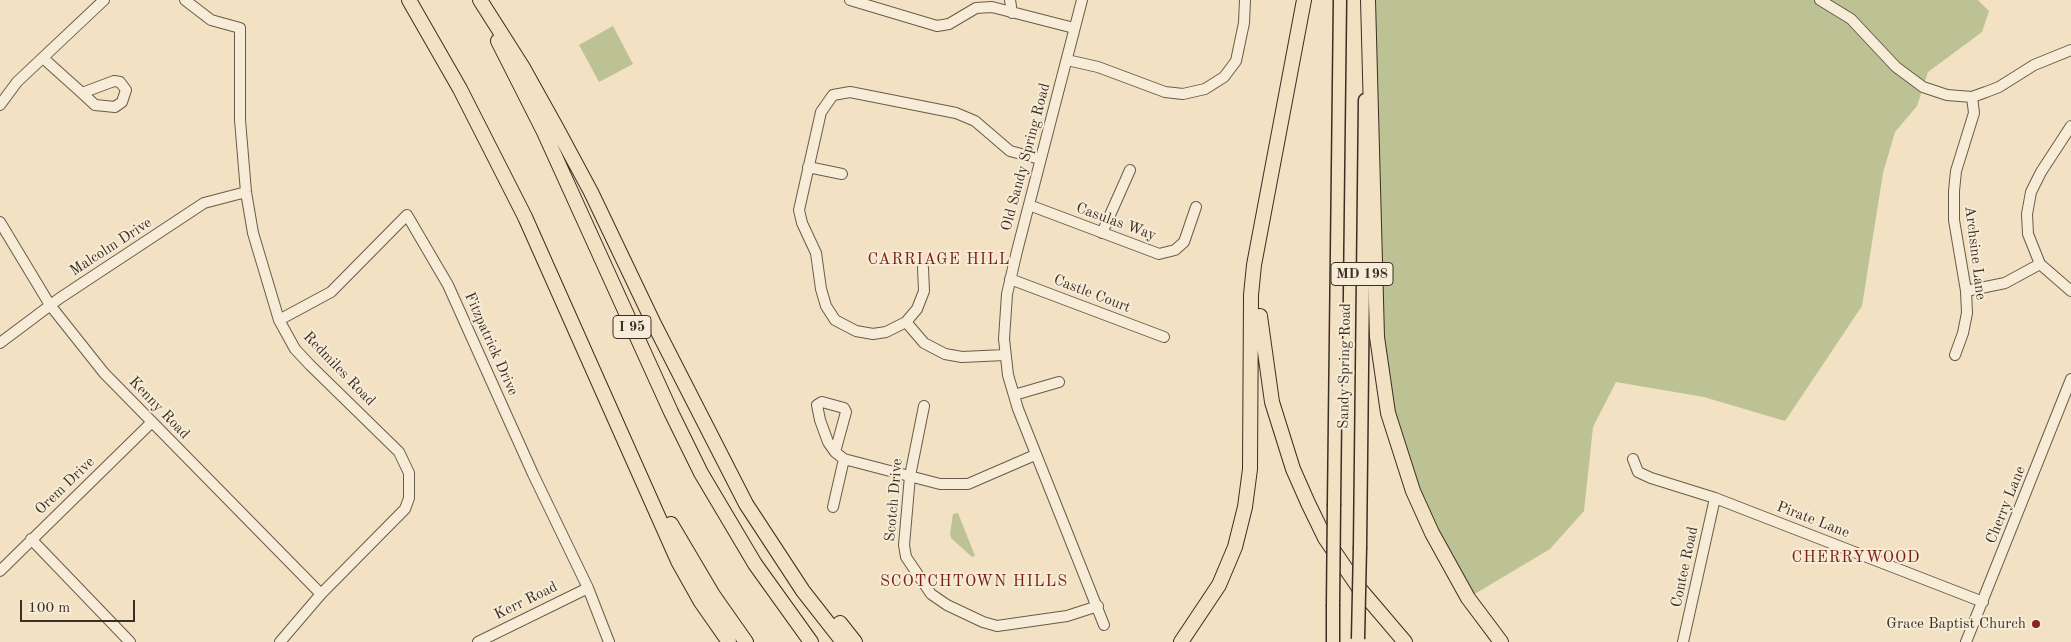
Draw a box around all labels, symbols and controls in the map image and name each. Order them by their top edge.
street label: Old Sandy Spring Road [998,81,1054,233]
street label: Casulas Way [1073,199,1159,245]
street label: Archsine Lane [1960,205,1990,301]
street label: Malcolm Drive [67,214,155,280]
district label: CARRIAGE HILL [866,250,1012,270]
road number: MD 198 [1331,262,1393,286]
street label: Castle Court [1051,271,1133,317]
street label: Fitzpatrick Drive [460,290,522,398]
street label: Sandy Spring Road [1335,303,1355,429]
road number: I 95 [613,316,651,338]
street label: Redmiles Road [299,328,379,410]
street label: Kenny Road [125,373,193,443]
street label: Orem Drive [32,453,98,519]
street label: Scotch Drive [881,458,907,542]
street label: Cherry Lane [1982,464,2030,546]
street label: Pirate Lane [1774,498,1852,542]
street label: Contee Road [1668,525,1702,609]
district label: CHERRYWOOD [1790,548,1922,568]
district label: SCOTCHTOWN HILLS [878,572,1070,592]
street label: Kerr Road [491,578,561,624]
scale bar [22,590,138,622]
text: 100 m [28,601,70,616]
place label: Grace Baptist Church [1886,615,2026,633]
marker: Grace Baptist Church [2030,618,2042,630]

